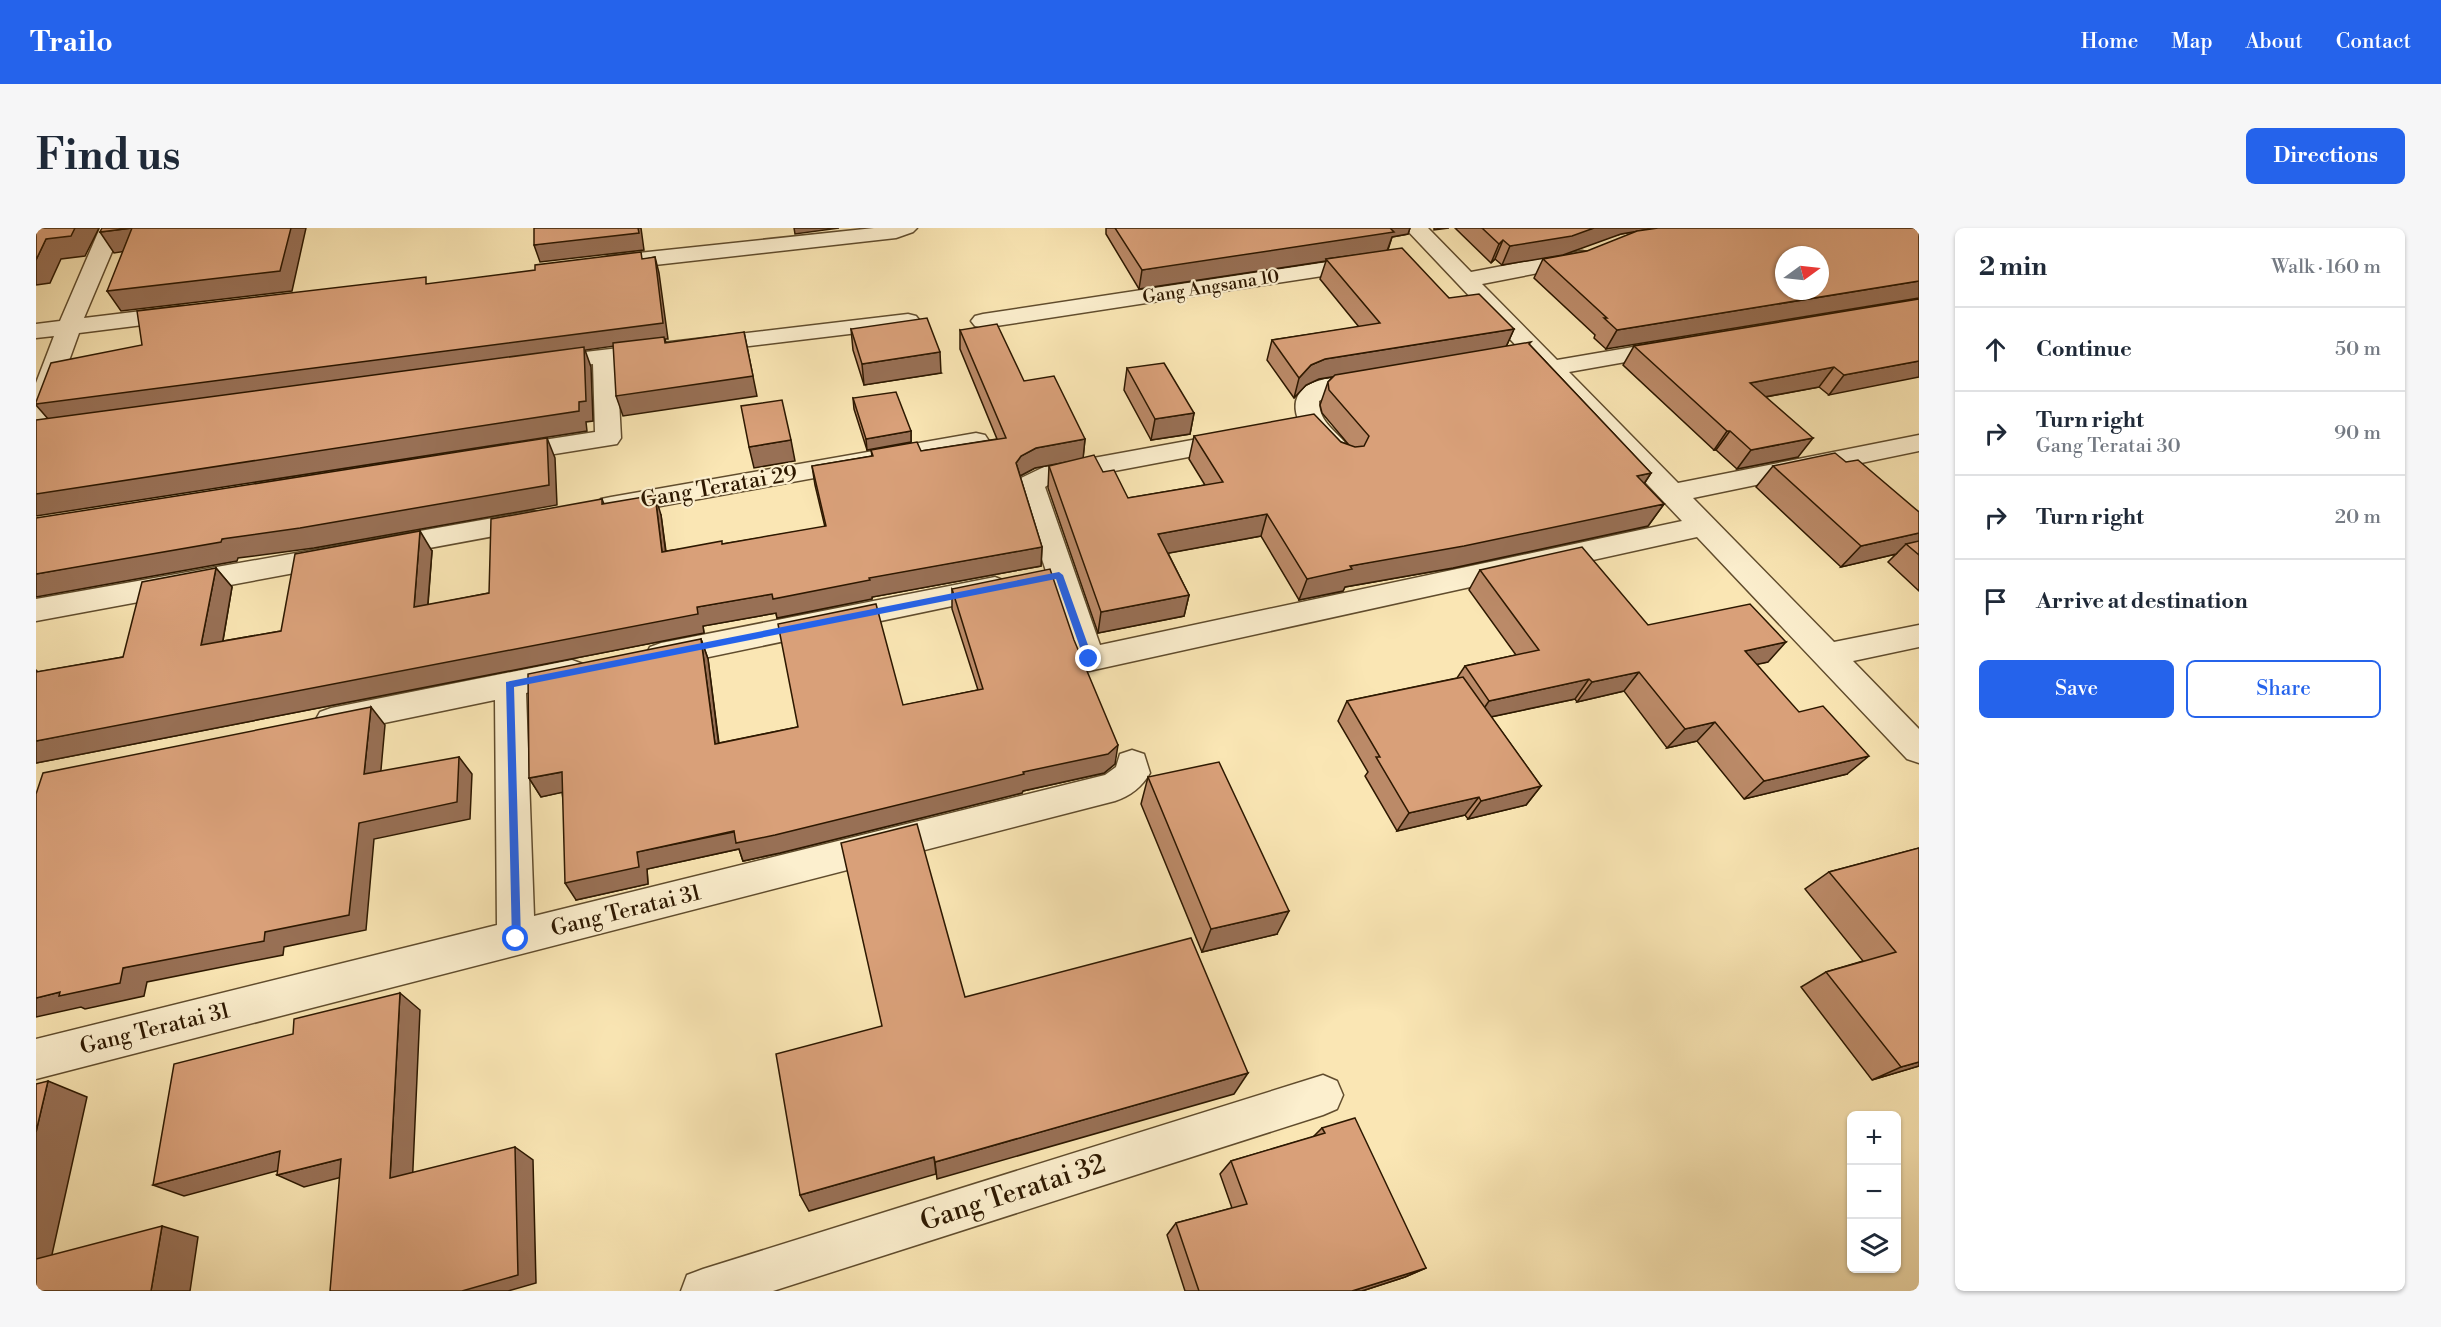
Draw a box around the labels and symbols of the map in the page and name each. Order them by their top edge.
north arrow [1775,246,1829,300]
street label: Gang Angsana 10 [1141,265,1281,309]
street label: Gang Teratai 29 [639,460,799,514]
route end [1075,645,1101,671]
street label: Gang Teratai 31 [548,879,704,943]
route start [502,925,528,951]
street label: Gang Teratai 31 [77,997,233,1061]
street label: Gang Teratai 32 [916,1147,1110,1239]

